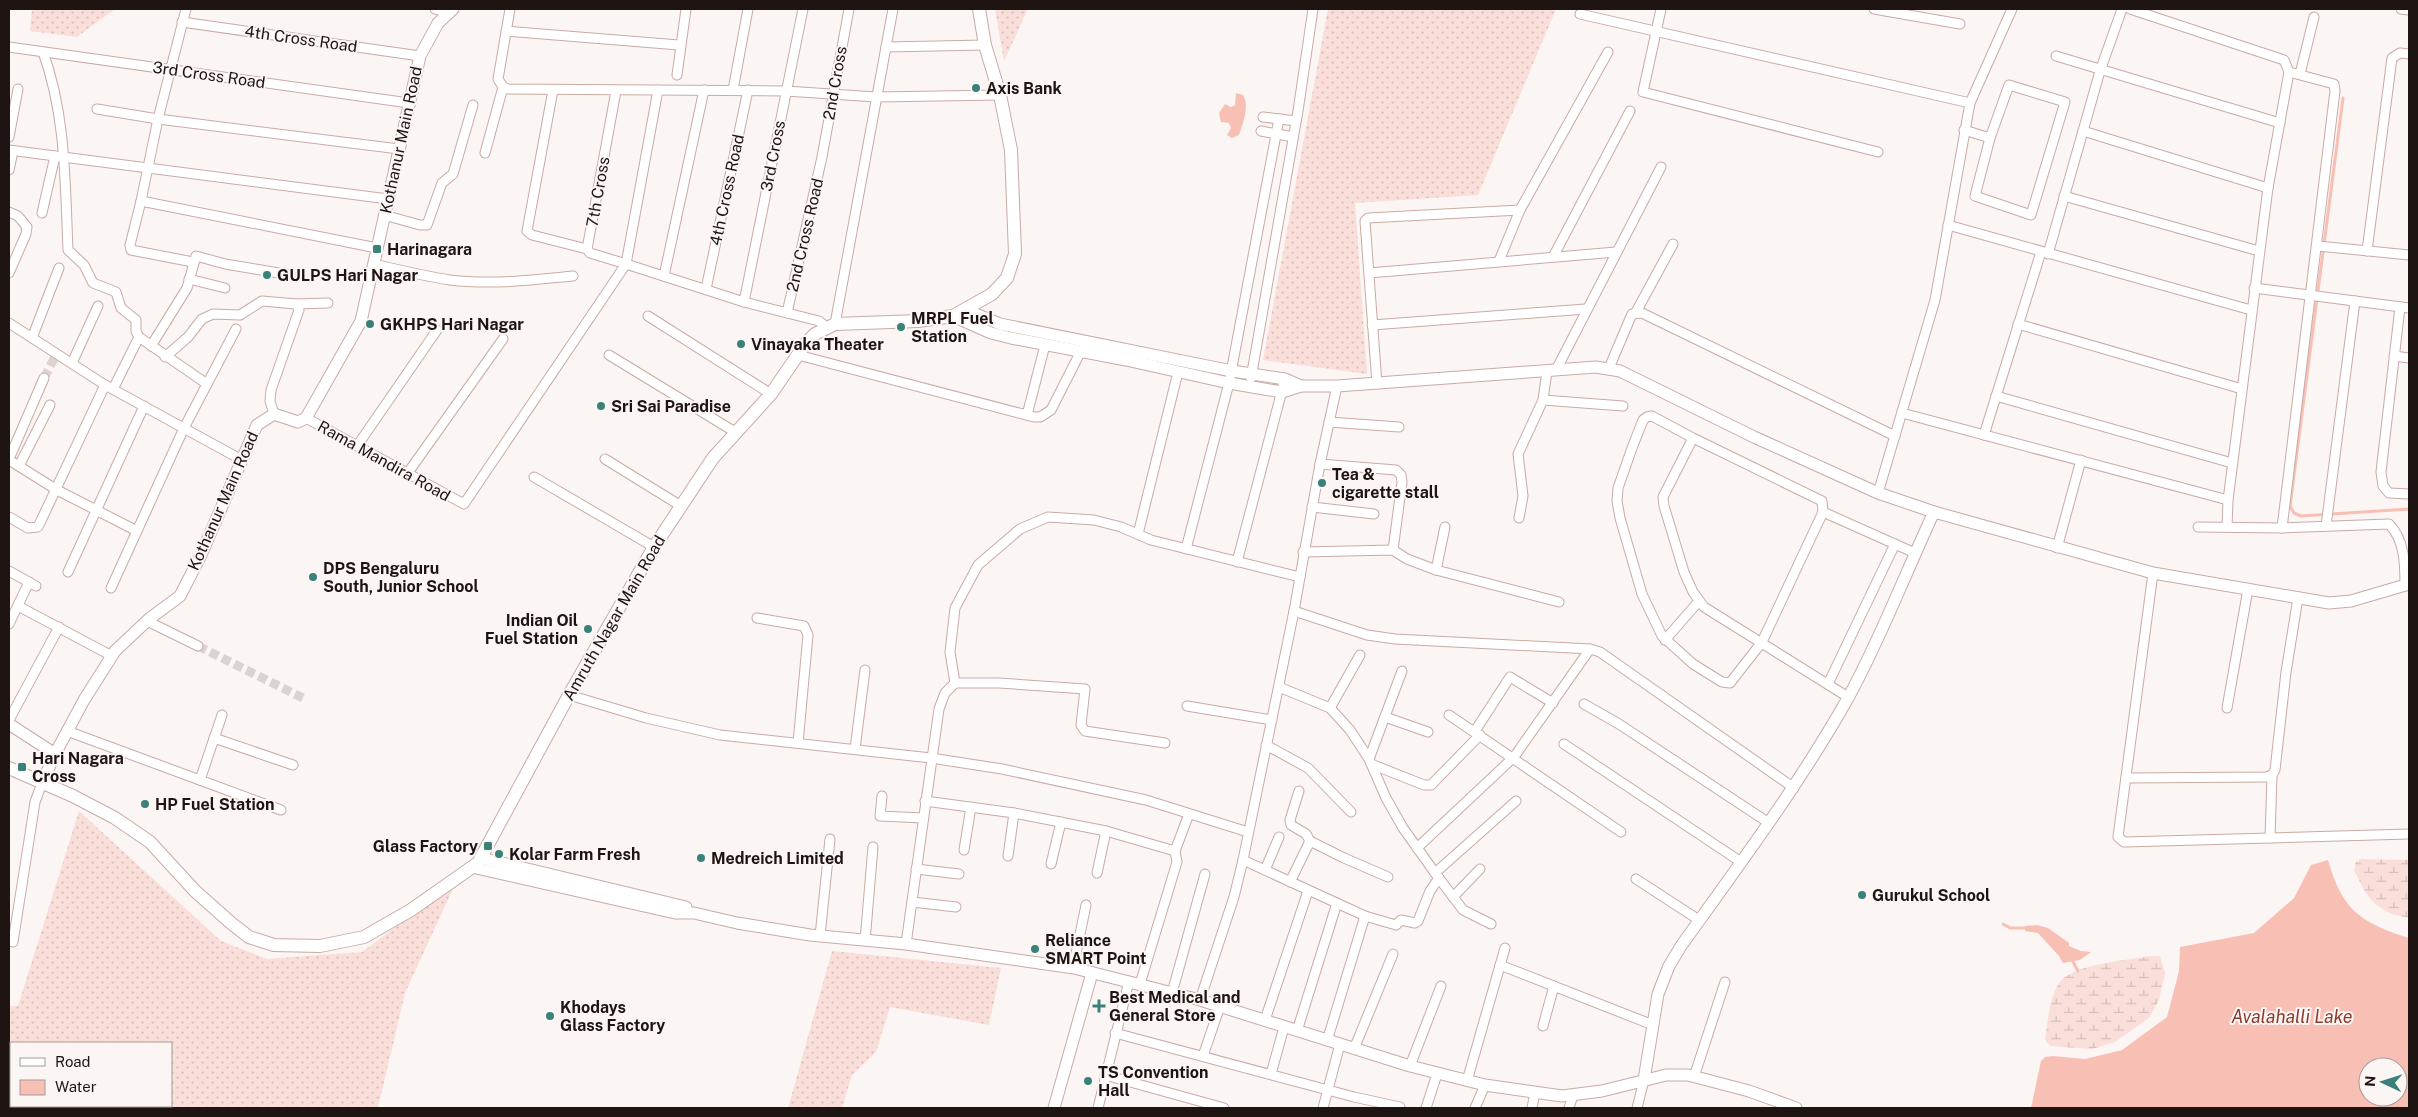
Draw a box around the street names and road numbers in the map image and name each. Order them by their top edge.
street label: 4th Cross Road [244,22,358,56]
street label: 2nd Cross [819,45,851,121]
street label: 3rd Cross Road [151,58,267,92]
street label: Kothanur Main Road [376,65,426,215]
street label: 3rd Cross [757,119,789,193]
street label: 4th Cross Road [706,133,748,247]
street label: 7th Cross [582,155,614,229]
street label: 2nd Cross Road [783,176,827,294]
street label: Rama Mandira Road [314,417,454,505]
street label: Kothanur Main Road [184,429,262,573]
street label: Amruth Nagar Main Road [559,532,669,704]

